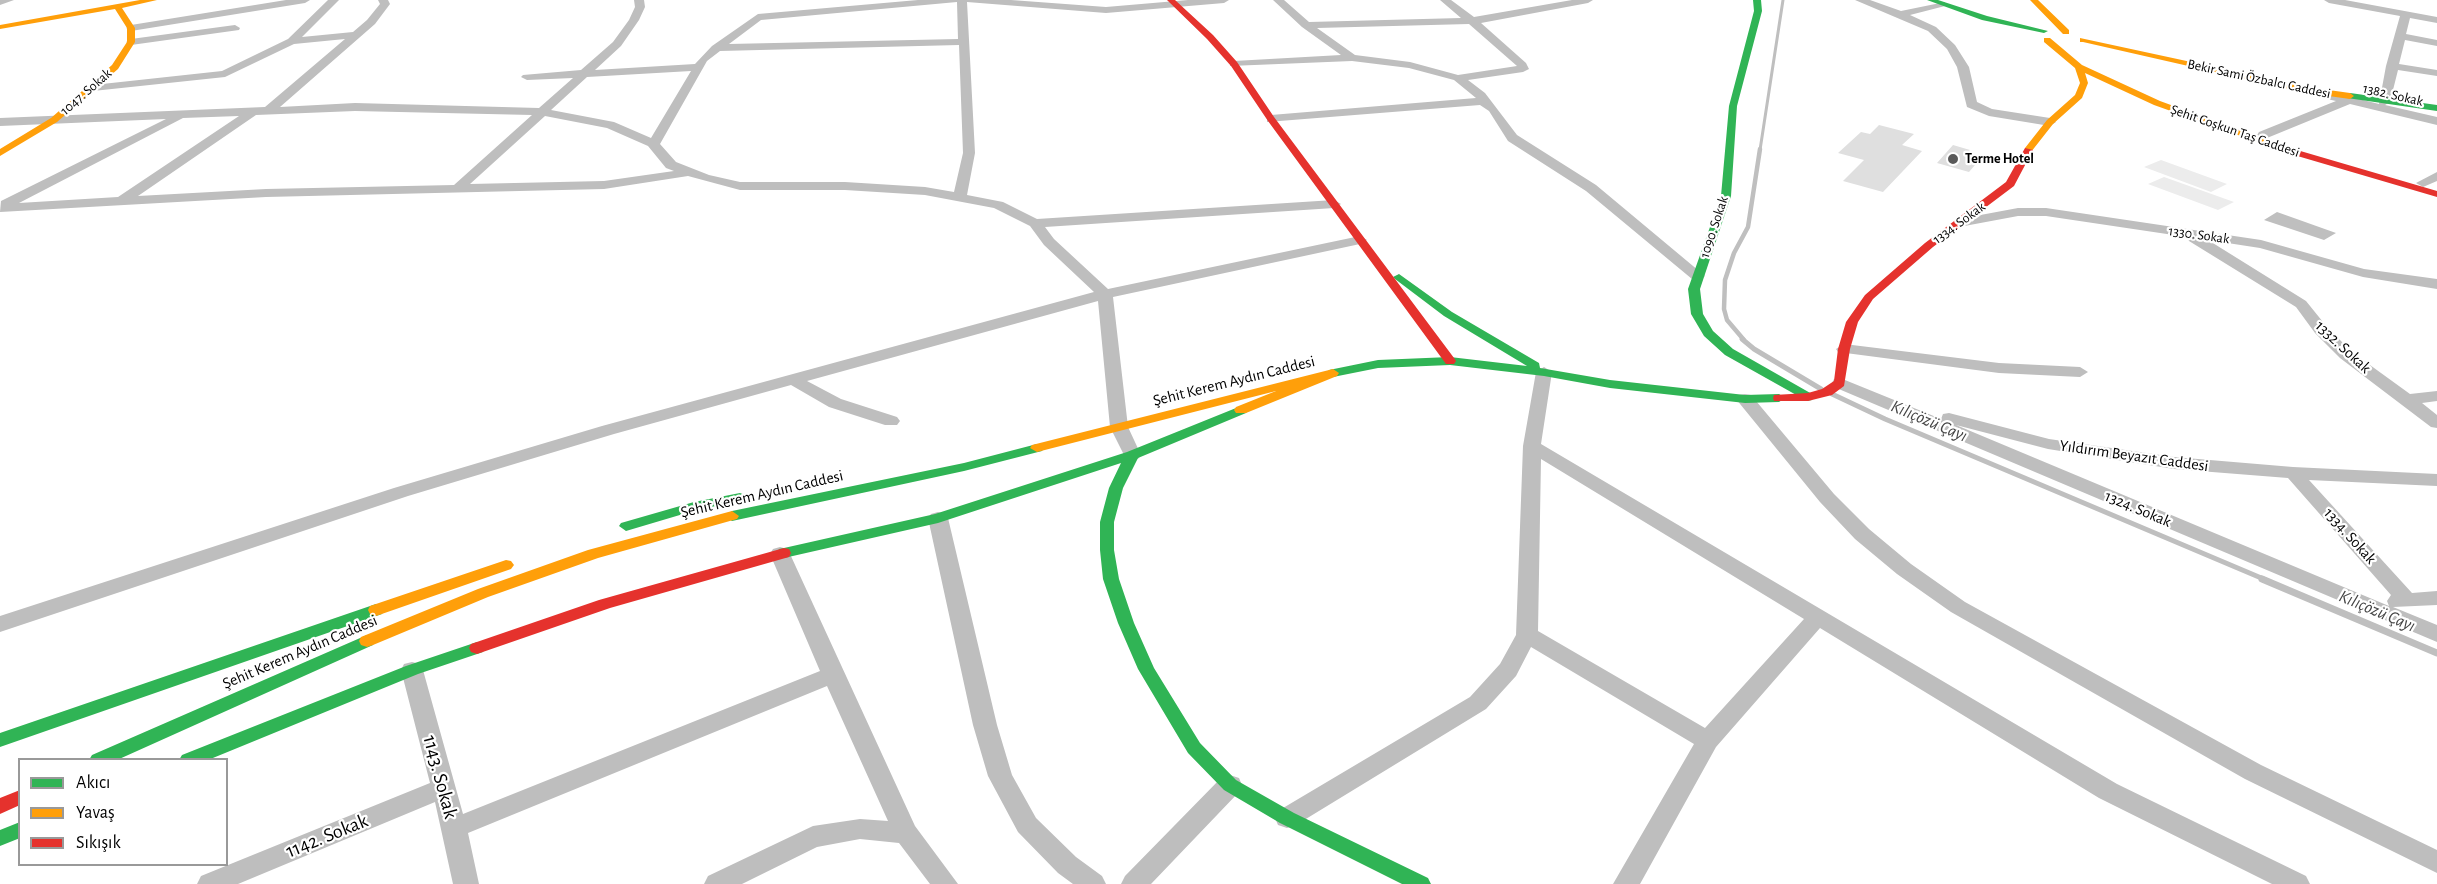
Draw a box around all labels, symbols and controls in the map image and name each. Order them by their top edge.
street label: Bekir Sami Özbalcı Caddesi [2186,56,2332,102]
street label: 1047. Sokak [57,65,115,119]
street label: 1382. Sokak [2361,80,2425,110]
street label: Şehit Coşkun Taş Caddesi [2168,101,2302,161]
place label: Terme Hotel [1965,151,2034,167]
marker: Terme Hotel [1946,152,1960,166]
street label: 1090. Sokak [1696,194,1732,260]
street label: 1334. Sokak [1929,198,1989,248]
street label: 1330. Sokak [2167,222,2231,248]
street label: 1332. Sokak [2311,316,2375,378]
street label: Şehit Kerem Aydın Caddesi [1151,352,1317,410]
water label: Kılıçözü Çayı [1888,395,1970,447]
street label: Yıldırım Beyazıt Caddesi [2058,436,2210,476]
street label: Şehit Kerem Aydın Caddesi [679,466,845,522]
street label: 1324. Sokak [2102,486,2174,532]
street label: 1334. Sokak [2320,504,2380,568]
water label: Kılıçözü Çayı [2336,585,2418,637]
street label: Şehit Kerem Aydın Caddesi [220,611,380,693]
street label: 1143. Sokak [417,733,463,821]
legend [18,758,228,866]
text: Akıcı [76,774,110,792]
text: Yavaş [76,804,115,822]
street label: 1142. Sokak [282,809,372,863]
text: Sıkışık [76,834,121,852]

